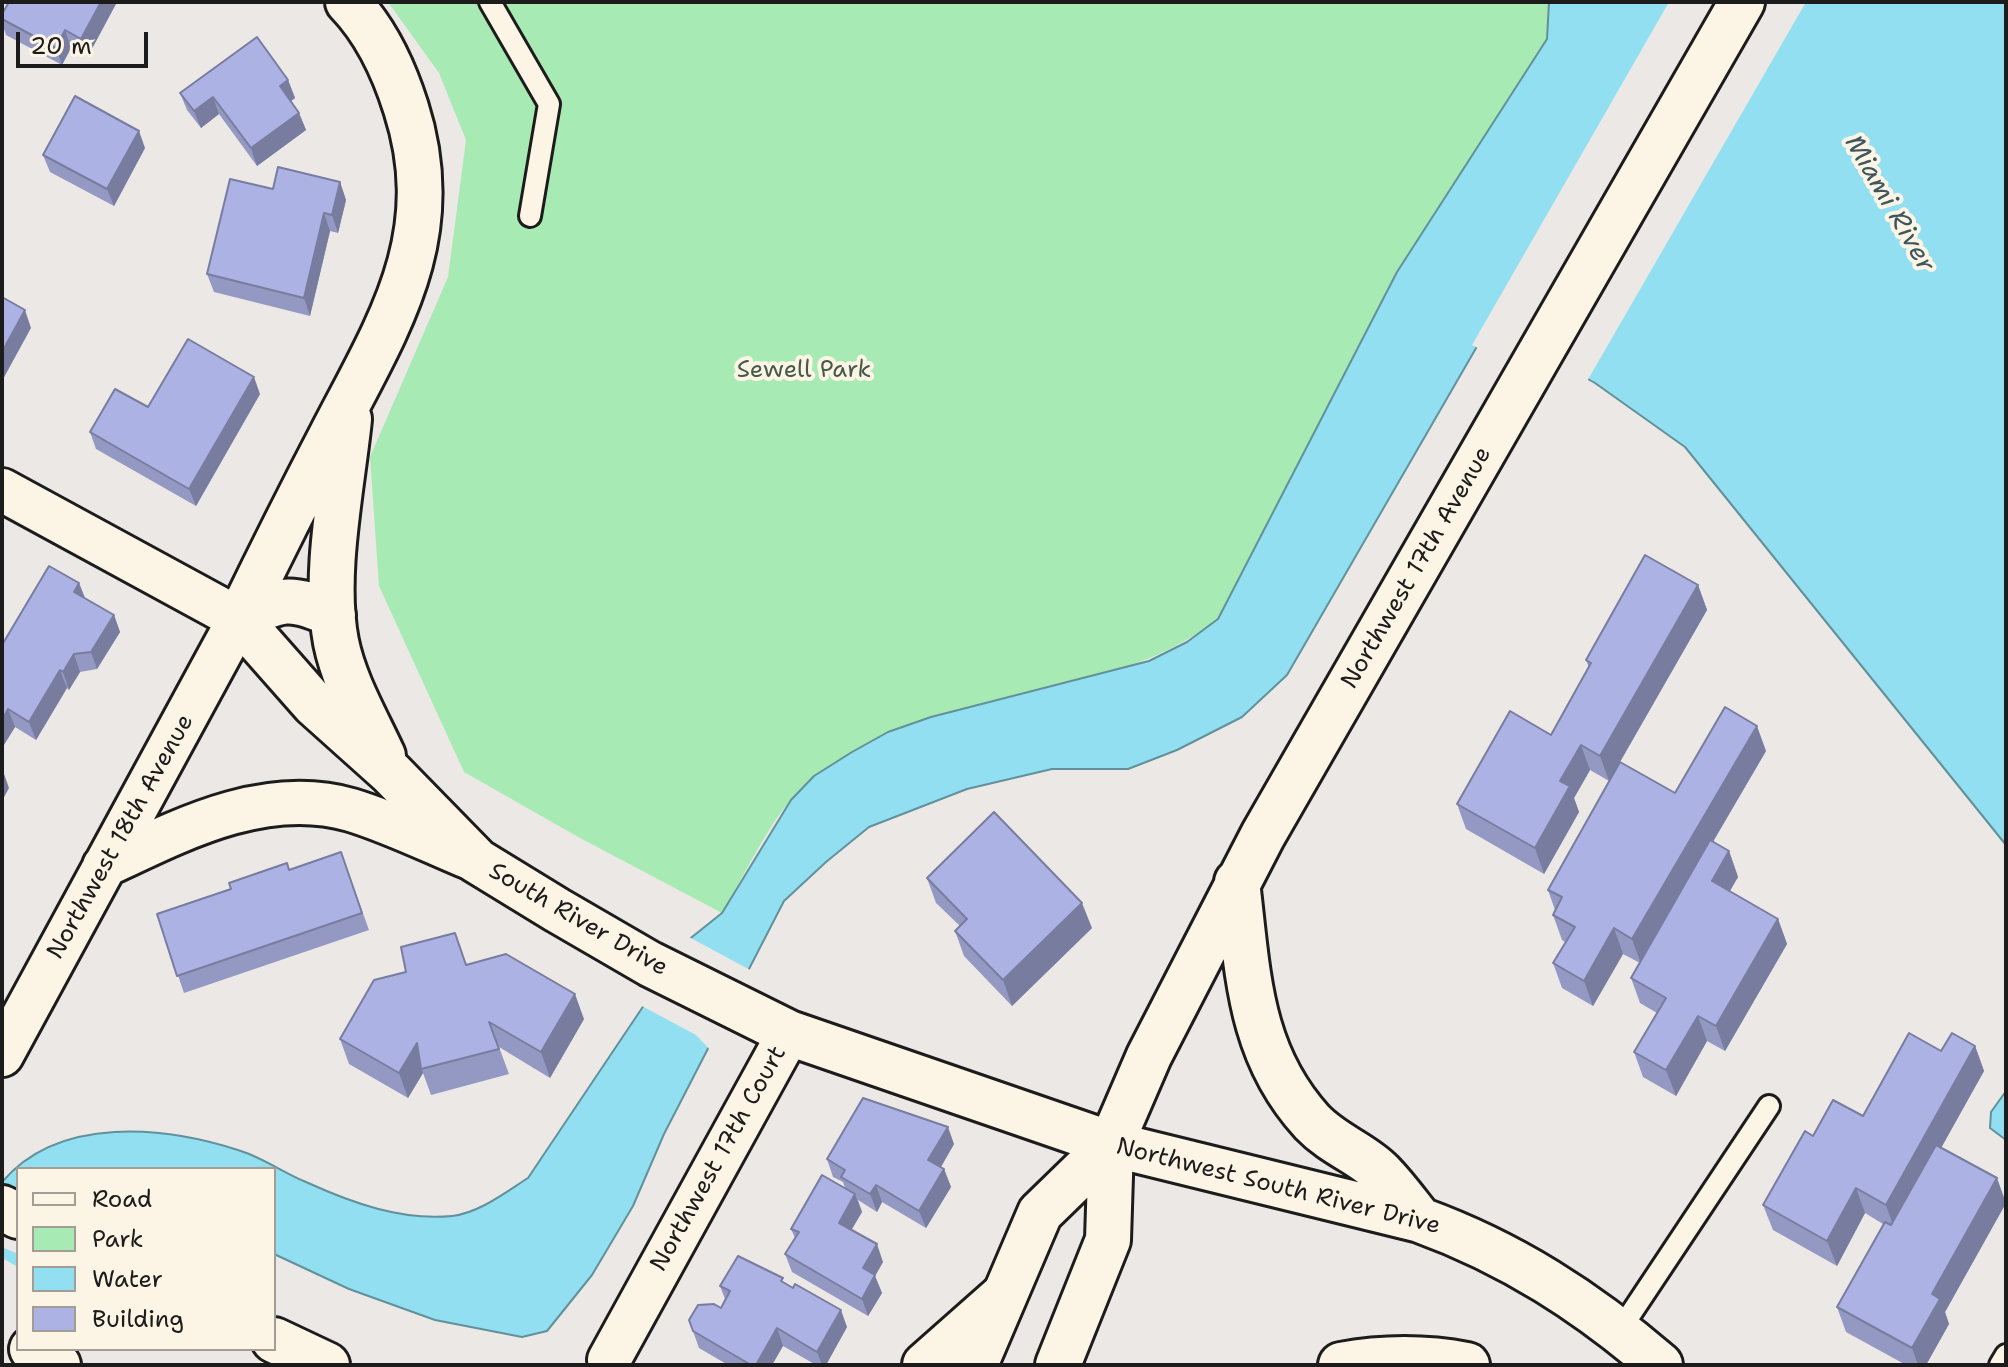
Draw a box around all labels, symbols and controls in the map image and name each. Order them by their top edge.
scale bar [20,16,152,66]
text: 20 m [30,30,92,62]
water label: Miami River [1837,130,1941,278]
park label: Sewell Park [737,357,871,385]
street label: Northwest 17th Avenue [1336,442,1498,694]
street label: Northwest 18th Avenue [42,710,200,964]
street label: South River Drive [483,857,673,983]
street label: Northwest 17th Court [645,1041,793,1277]
street label: Northwest South River Drive [1113,1133,1443,1241]
legend [16,1167,276,1351]
text: Road [92,1183,152,1215]
text: Park [92,1223,144,1255]
text: Water [92,1263,163,1295]
text: Building [92,1303,184,1335]

